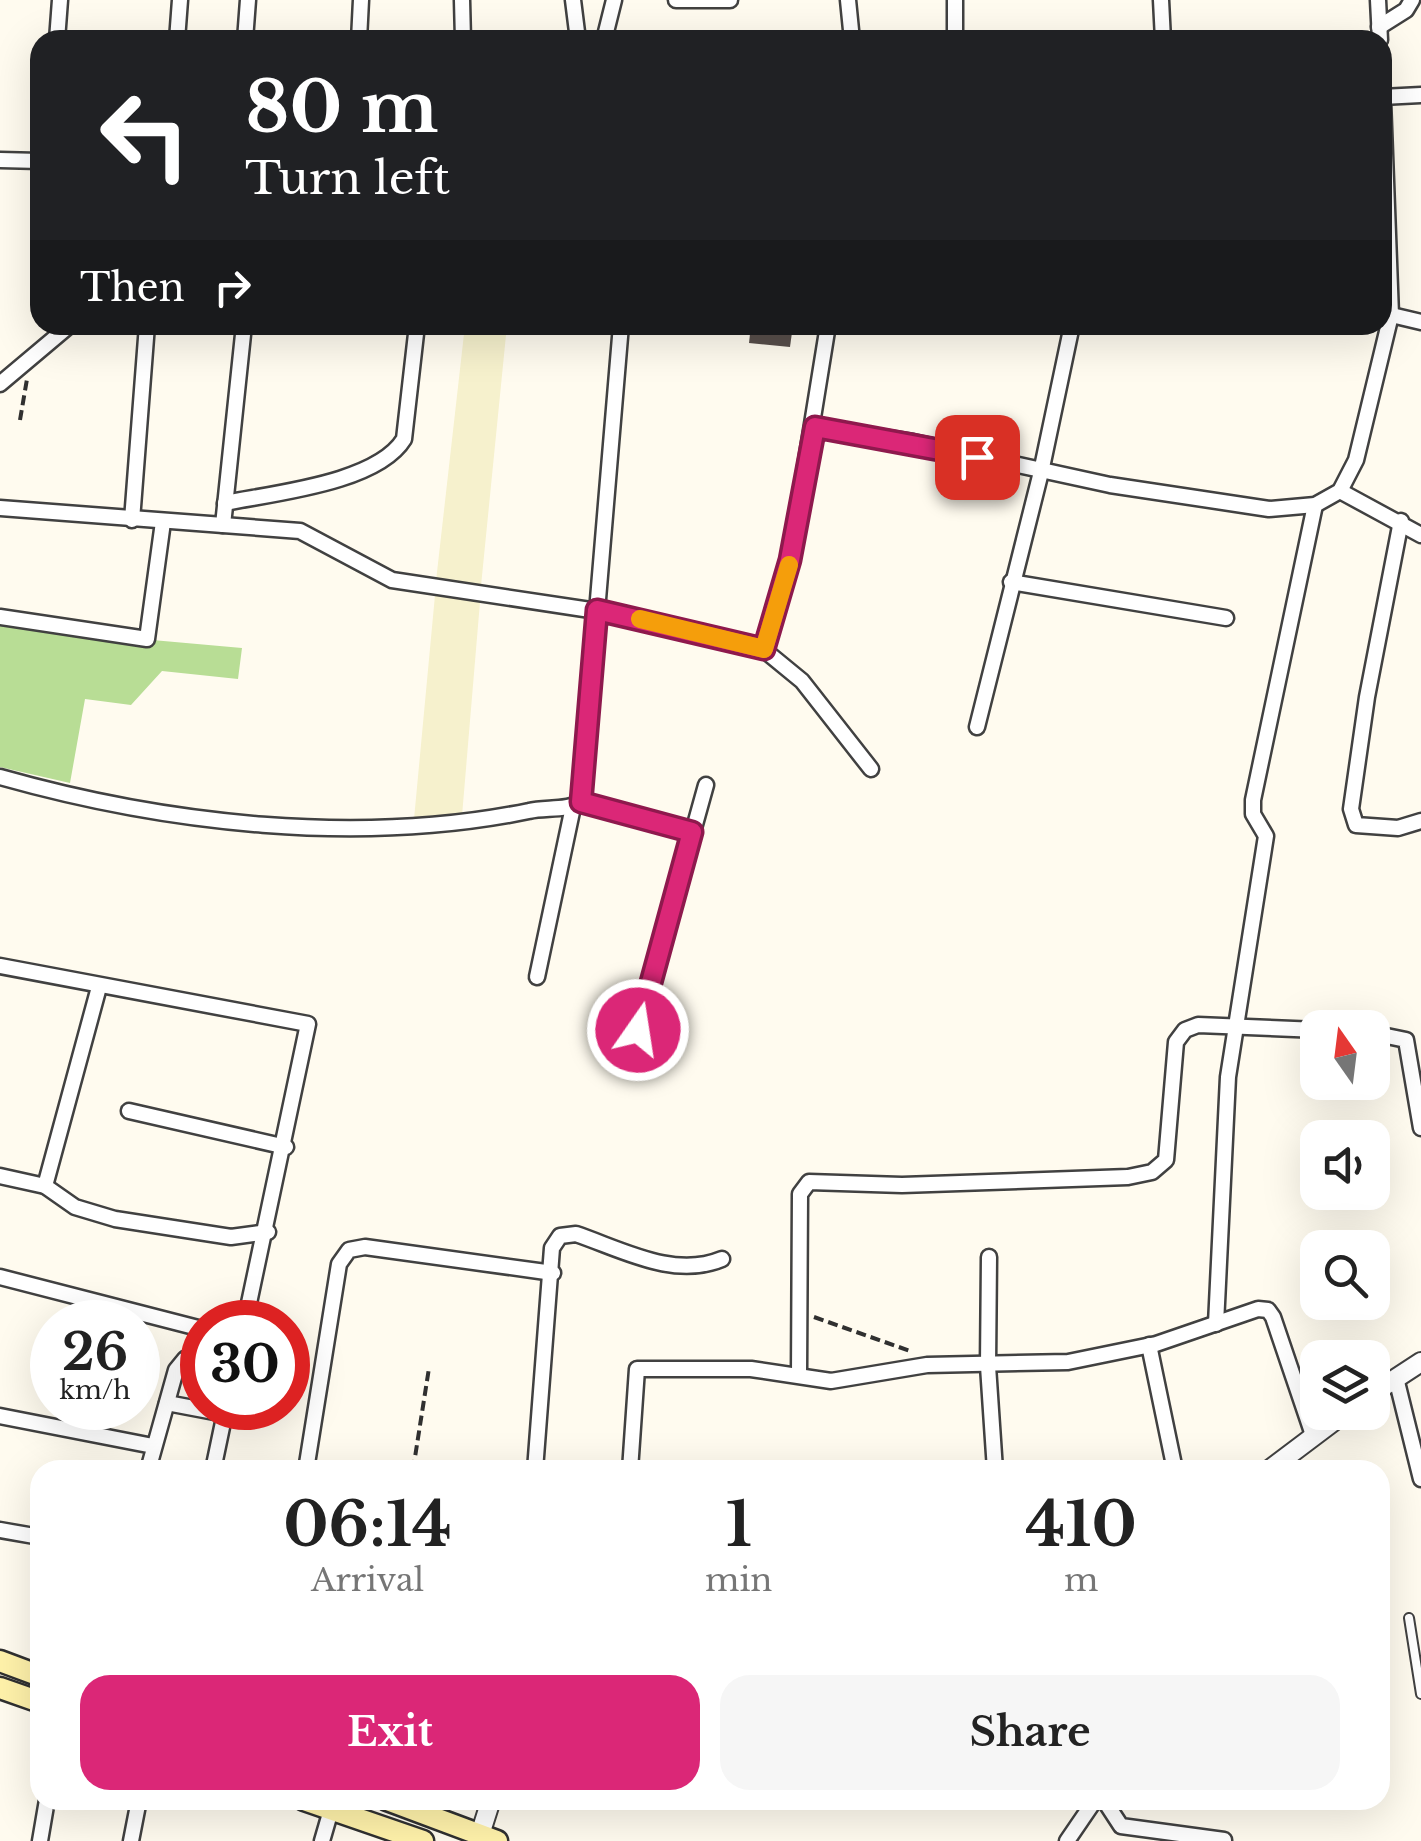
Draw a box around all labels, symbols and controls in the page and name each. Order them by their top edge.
text: 80 m [245,64,438,151]
icon: left [80,70,210,200]
text: Turn left [245,150,450,206]
icon: right [205,260,260,315]
text: Then [80,264,185,311]
pin [935,415,1020,500]
icon: arrive [950,430,1005,485]
position arrow [586,978,690,1082]
north arrow [1300,1010,1390,1100]
map controls [1300,1010,1390,1430]
button: sound [1300,1120,1390,1210]
button: search [1300,1230,1390,1320]
speed limit sign: 30 [180,1300,310,1430]
text: 26 [62,1321,128,1384]
button: layers [1300,1340,1390,1430]
text: km/h [60,1375,130,1406]
text: 06:14 [283,1488,452,1562]
text: 1 [726,1488,752,1562]
text: 410 [1026,1488,1137,1562]
text: Arrival [311,1560,424,1600]
text: min [705,1560,772,1600]
text: m [1064,1560,1098,1600]
button: Exit [80,1675,700,1790]
button: Share [720,1675,1340,1790]

